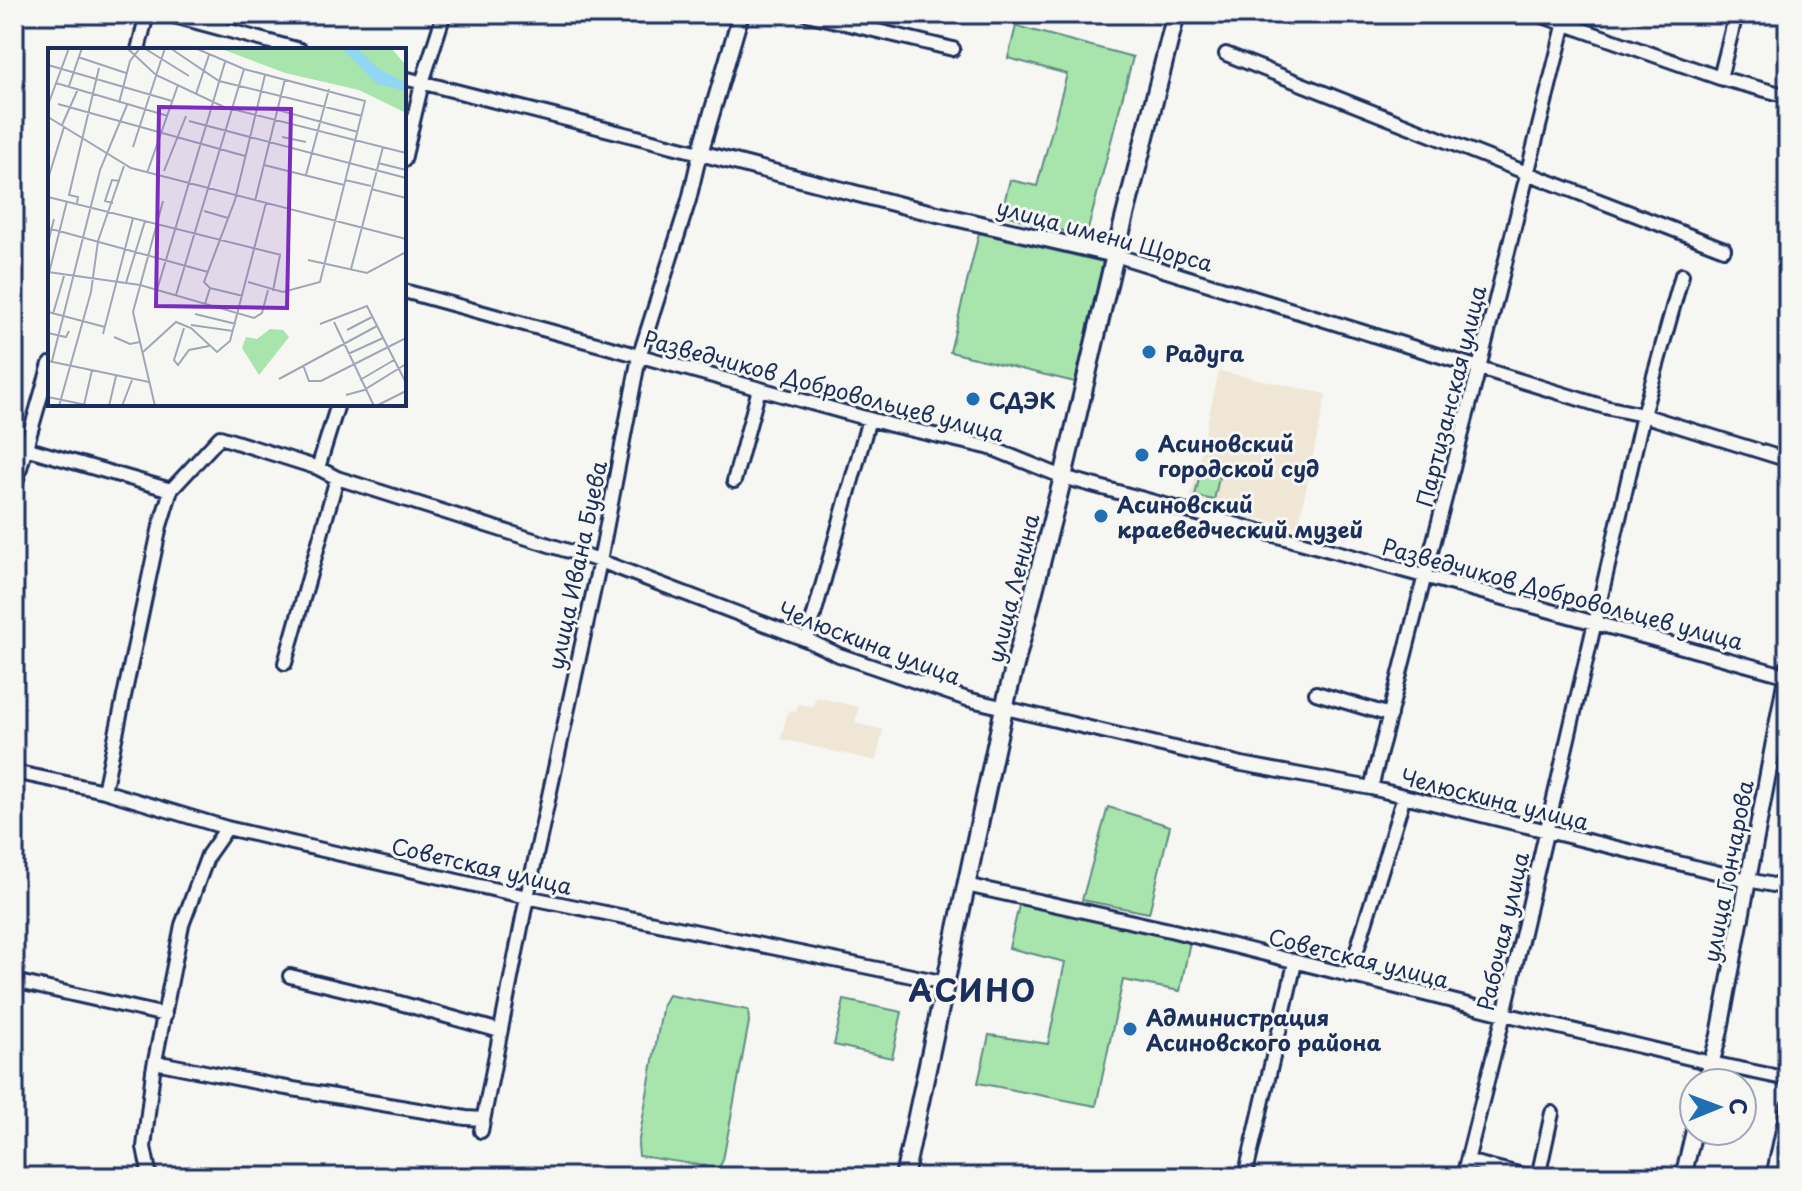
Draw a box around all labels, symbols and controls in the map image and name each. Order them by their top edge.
inset map [48,48,406,406]
street label: улица имени Щорса [993,189,1217,279]
street label: Партизанская улица [1406,282,1494,510]
street label: Разведчиков Добровольцев улица [640,321,1008,449]
place label: Радуга [1165,336,1244,369]
marker: Радуга [1140,343,1158,361]
place label: СДЭК [989,383,1056,416]
marker: СДЭК [964,390,982,408]
place label: Асиновский городской суд [1158,426,1319,484]
marker: Асиновский городской суд [1133,446,1151,464]
street label: улица Ивана Буева [538,457,614,672]
place label: Асиновский краеведческий музей [1117,487,1363,545]
marker: Асиновский краеведческий музей [1092,507,1110,525]
street label: улица Ленина [978,510,1047,666]
street label: Разведчиков Добровольцев улица [1379,529,1747,657]
street label: Челюскина улица [774,592,966,692]
street label: Челюскина улица [1397,759,1593,837]
street label: улица Гончарова [1693,777,1761,965]
street label: Советская улица [388,828,576,902]
street label: Рабочая улица [1468,848,1536,1014]
street label: Советская улица [1265,919,1453,995]
district label: АСИНО [909,967,1037,1012]
place label: Администрация Асиновского района [1146,1000,1381,1058]
marker: Администрация Асиновского района [1121,1020,1139,1038]
north arrow [1678,1067,1758,1147]
text: С [1723,1098,1756,1115]

